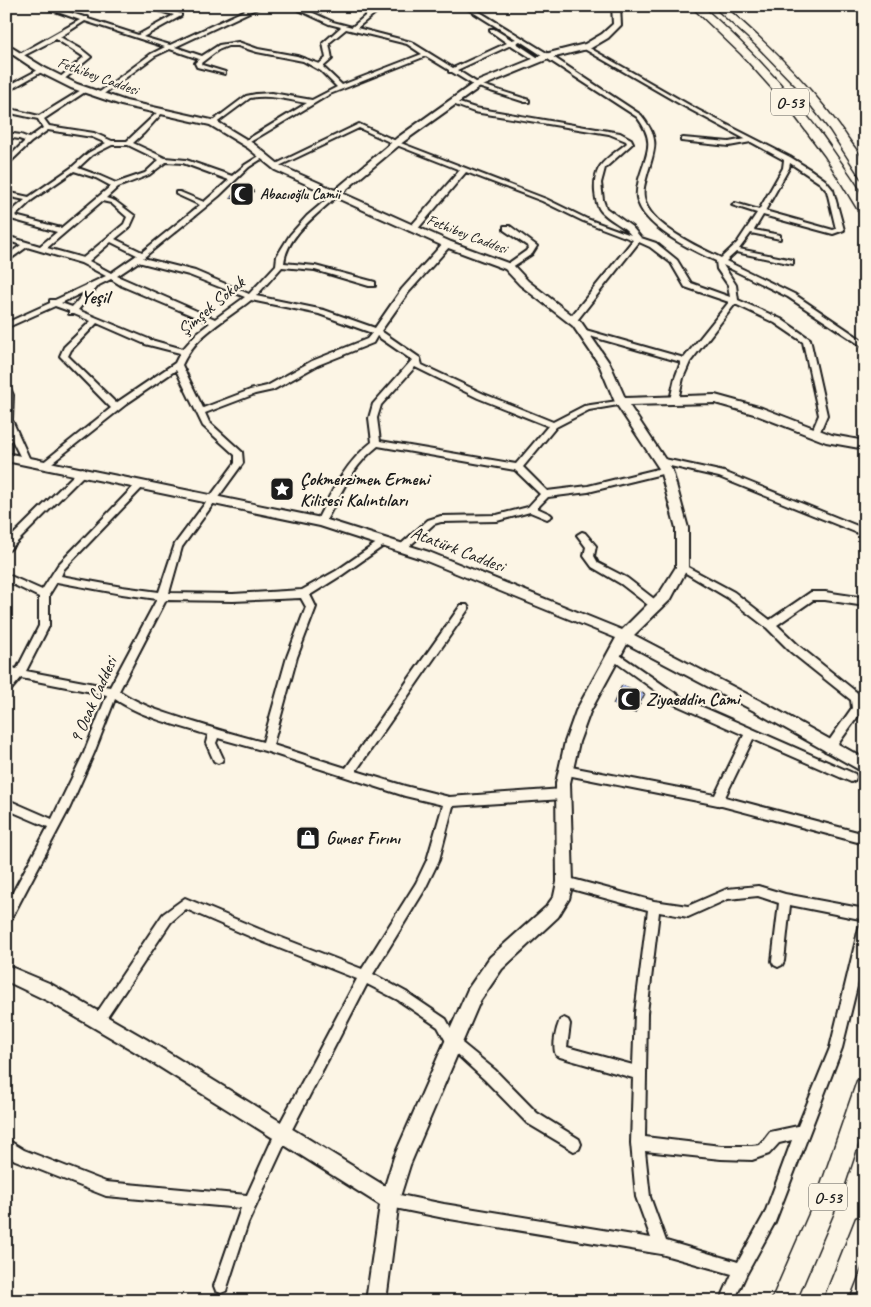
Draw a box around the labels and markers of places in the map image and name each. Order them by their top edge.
mosque icon: Abacıoğlu Camii [229,181,255,207]
place label: Abacıoğlu Camii [260,185,342,204]
place label: Çokmerzimen Ermeni Kilisesi Kalıntıları [300,468,432,511]
place icon: Çokmerzimen Ermeni Kilisesi Kalıntıları [269,476,295,502]
mosque icon: Ziyaeddin Cami [616,686,642,712]
place label: Ziyaeddin Cami [646,688,742,710]
shop icon: Gunes Fırını [295,825,321,851]
place label: Gunes Fırını [326,827,402,849]

